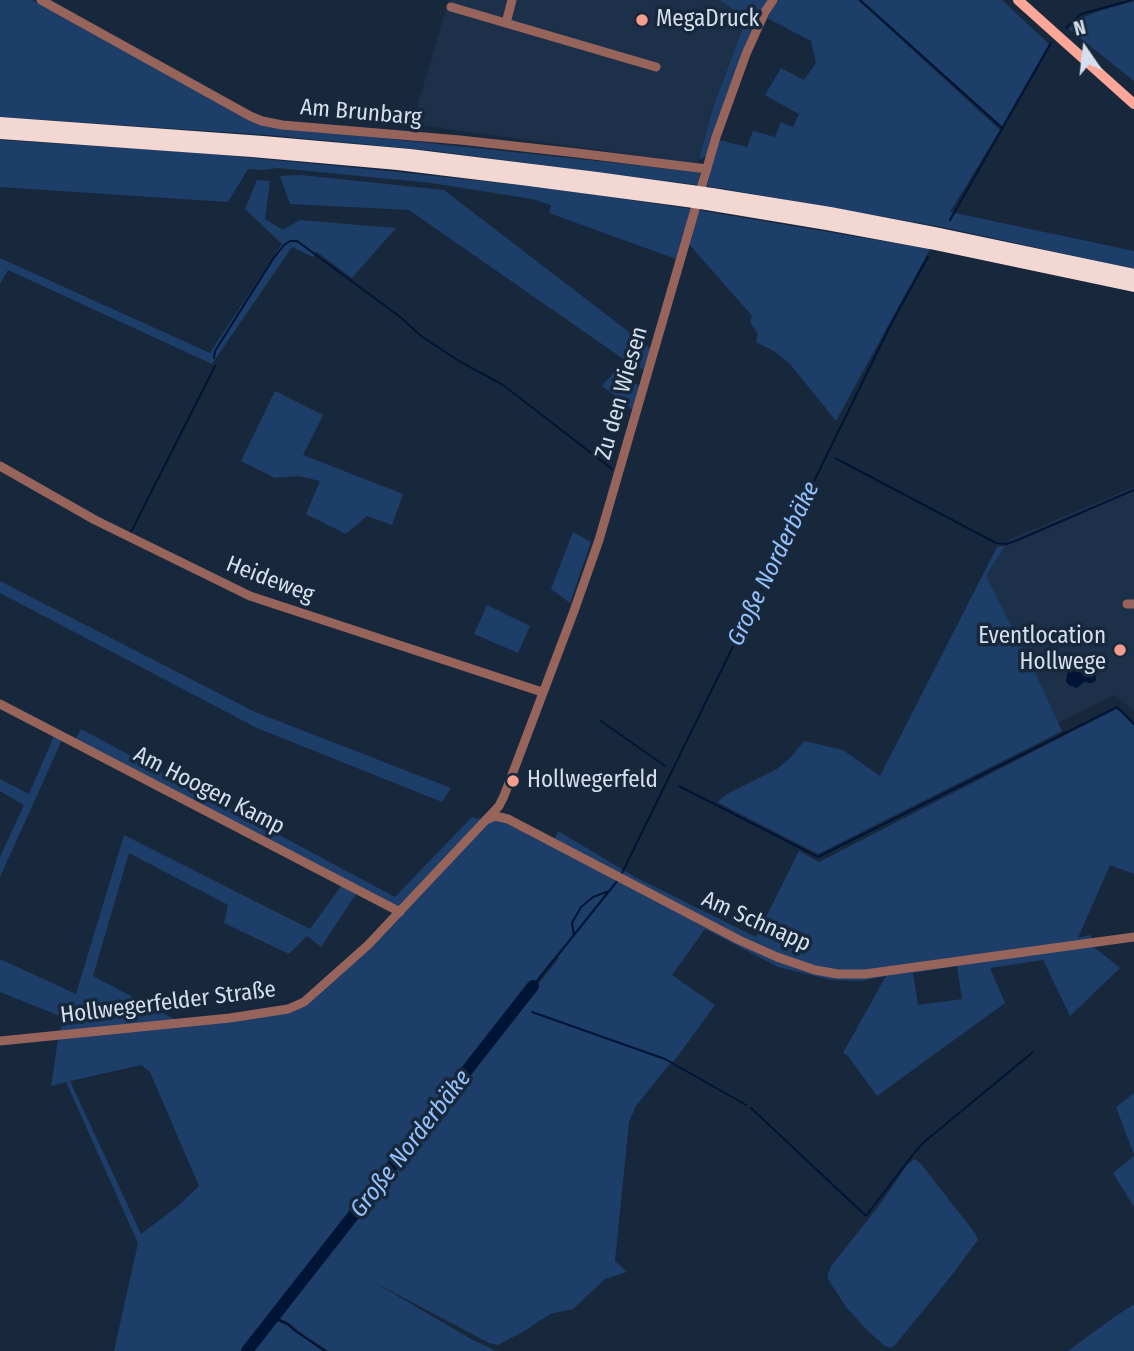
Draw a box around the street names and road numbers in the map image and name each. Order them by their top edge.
street label: Am Brunbarg [299,94,423,132]
street label: Zu den Wiesen [590,323,654,463]
street label: Heideweg [222,551,318,609]
street label: Am Hoogen Kamp [129,741,289,841]
street label: Am Schnapp [697,886,815,958]
street label: Hollwegerfelder Straße [59,976,277,1030]

